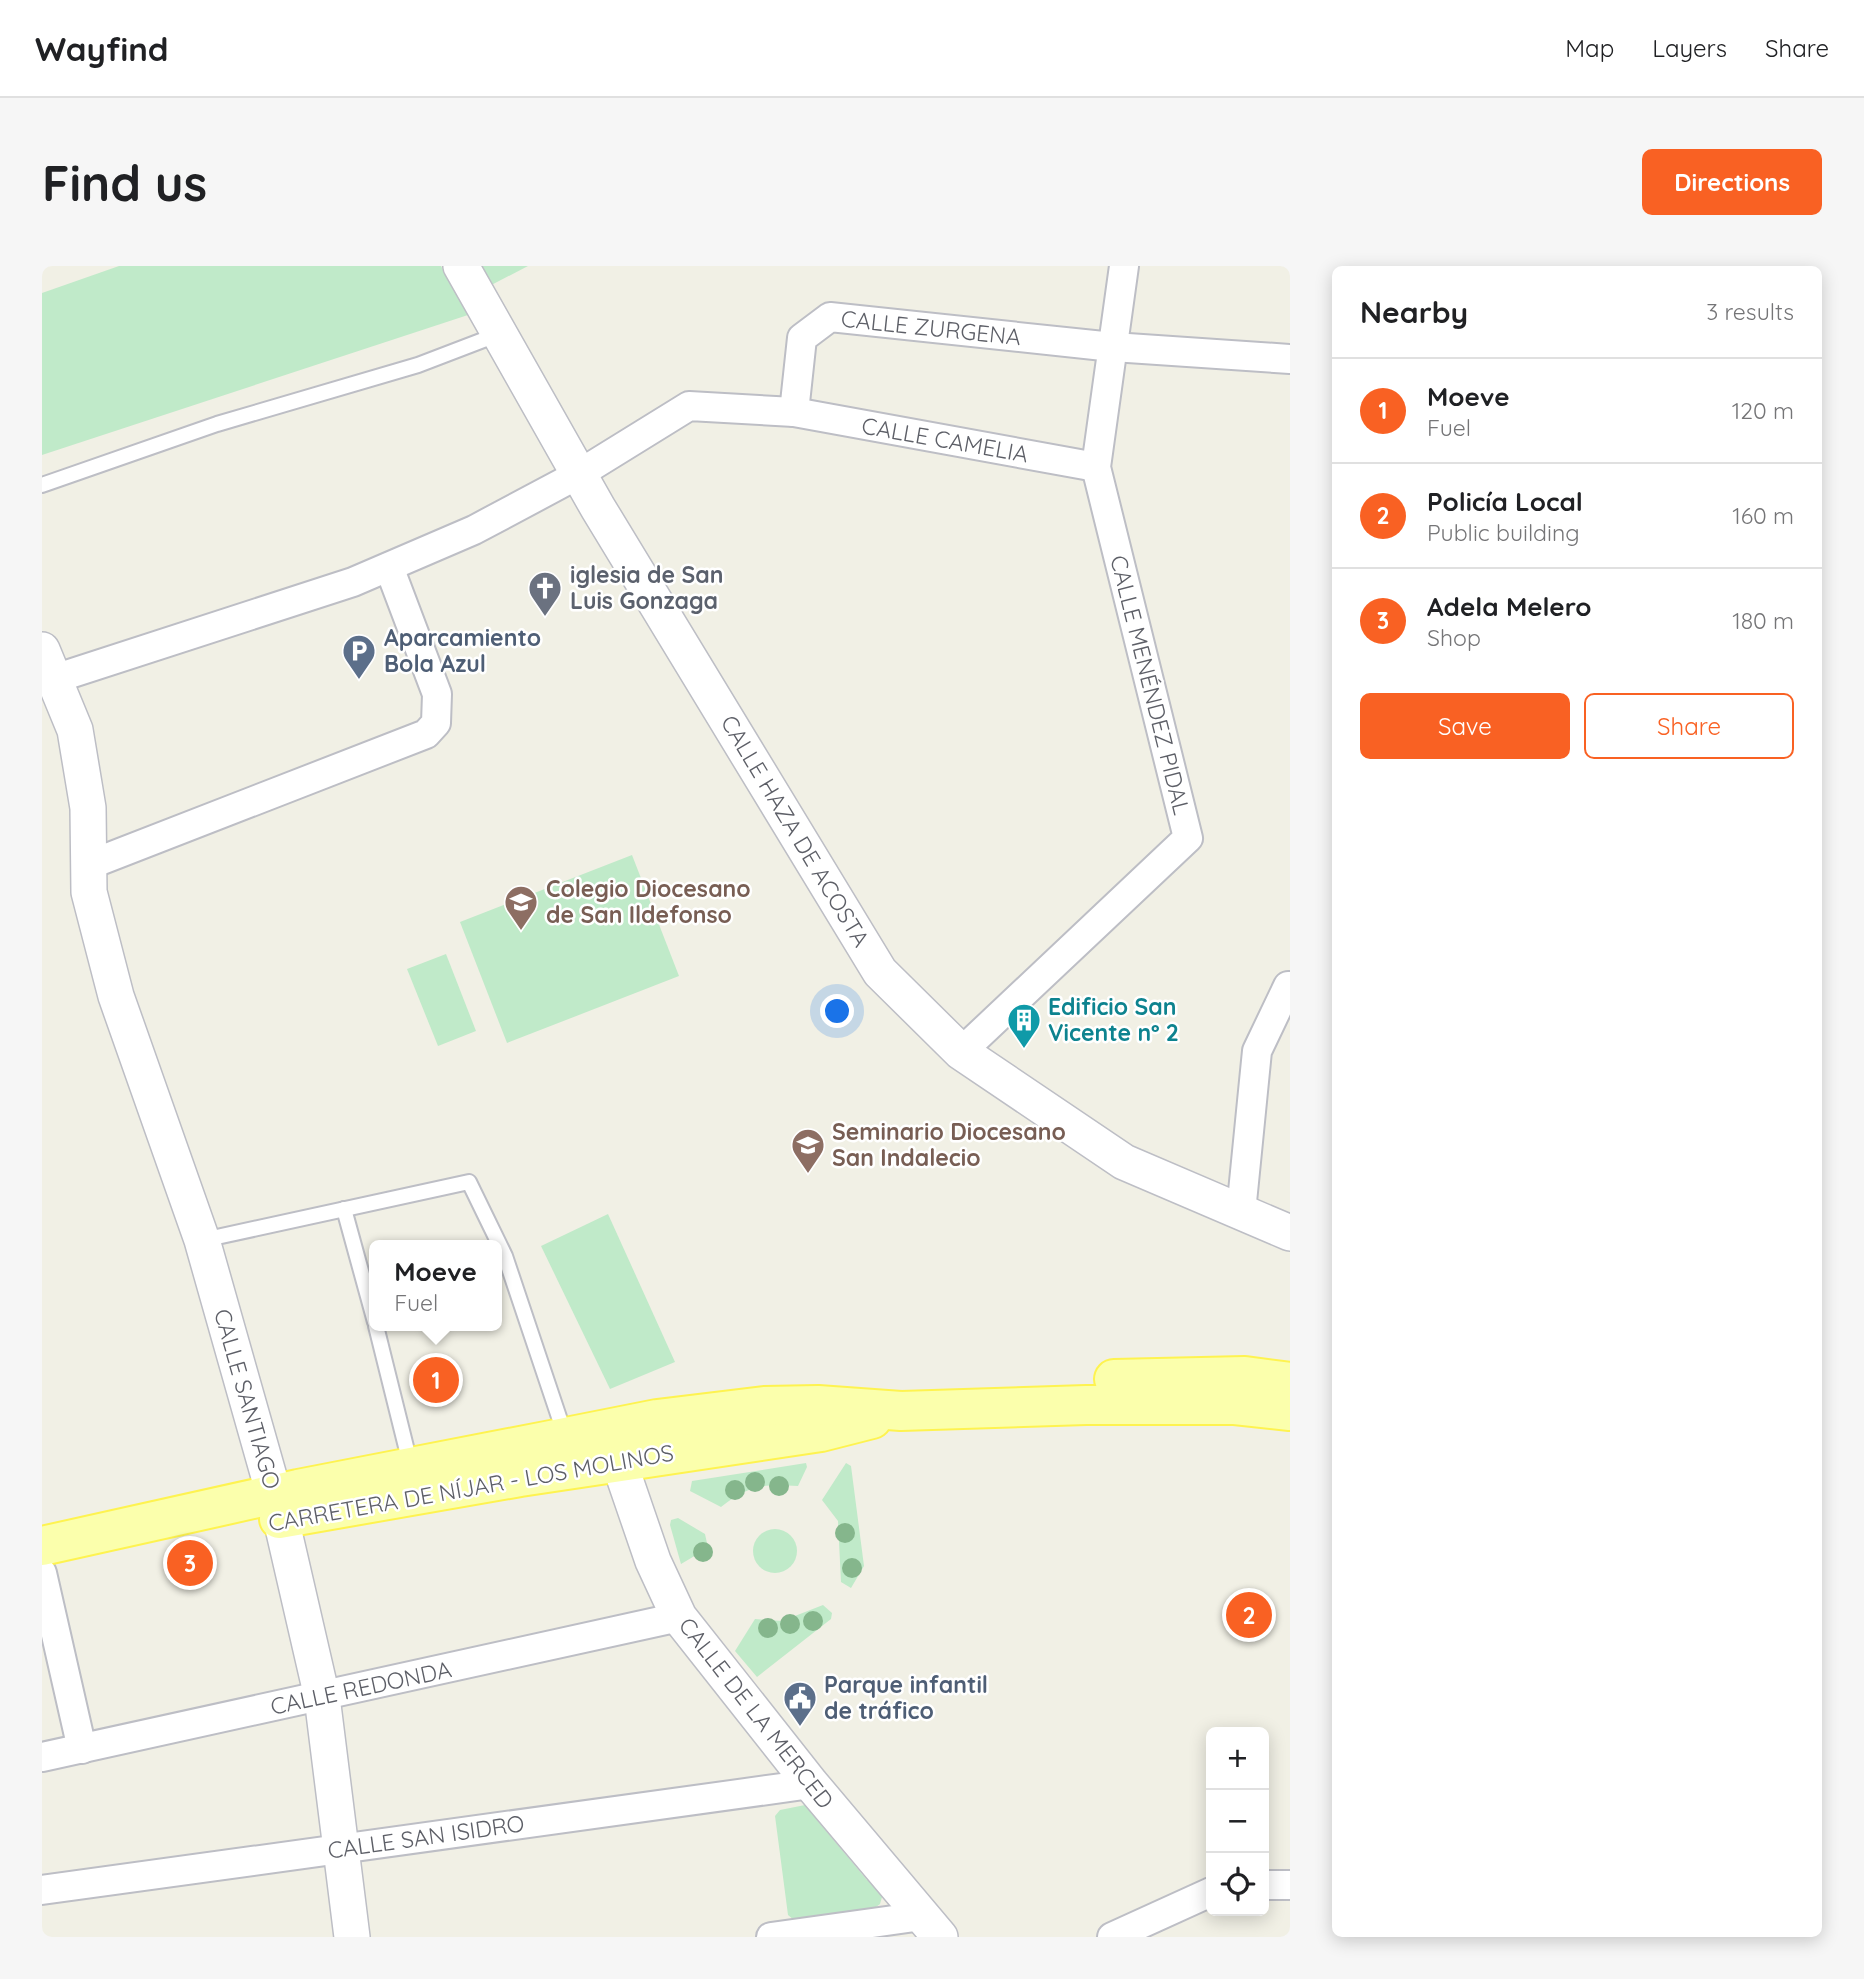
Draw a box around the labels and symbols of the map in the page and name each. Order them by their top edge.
street label: CALLE ZURGENA [840,304,1023,351]
street label: CALLE CAMELIA [860,411,1031,468]
street label: CALLE MENÉNDEZ PIDAL [1104,552,1197,817]
place label: iglesia de San Luis Gonzaga [570,560,723,615]
church icon: iglesia de San Luis Gonzaga [526,569,564,618]
place label: Aparcamiento Bola Azul [384,623,541,678]
parking icon: Aparcamiento Bola Azul [340,632,378,681]
street label: CALLE HAZA DE ACOSTA [715,710,876,952]
place label: Colegio Diocesano de San Ildefonso [546,874,751,929]
school or university icon: Colegio Diocesano de San Ildefonso [502,883,540,932]
place label: Edificio San Vicente nº 2 [1048,992,1179,1047]
your location [820,994,854,1028]
building icon: Edificio San Vicente nº 2 [1005,1001,1043,1050]
place label: Seminario Diocesano San Indalecio [832,1117,1066,1172]
school or university icon: Seminario Diocesano San Indalecio [789,1126,827,1175]
street label: CALLE SANTIAGO [208,1305,287,1492]
pin: 1 [413,1354,459,1406]
street label: CARRETERA DE NÍJAR - LOS MOLINOS [266,1438,676,1537]
pin: 3 [167,1537,213,1589]
pin: 2 [1226,1589,1272,1641]
street label: CALLE DE LA MERCED [673,1611,840,1814]
street label: CALLE REDONDA [268,1654,454,1721]
place label: Parque infantil de tráfico [824,1670,988,1725]
public building icon: Parque infantil de tráfico [781,1679,819,1728]
street label: CALLE SAN ISIDRO [326,1808,526,1865]

